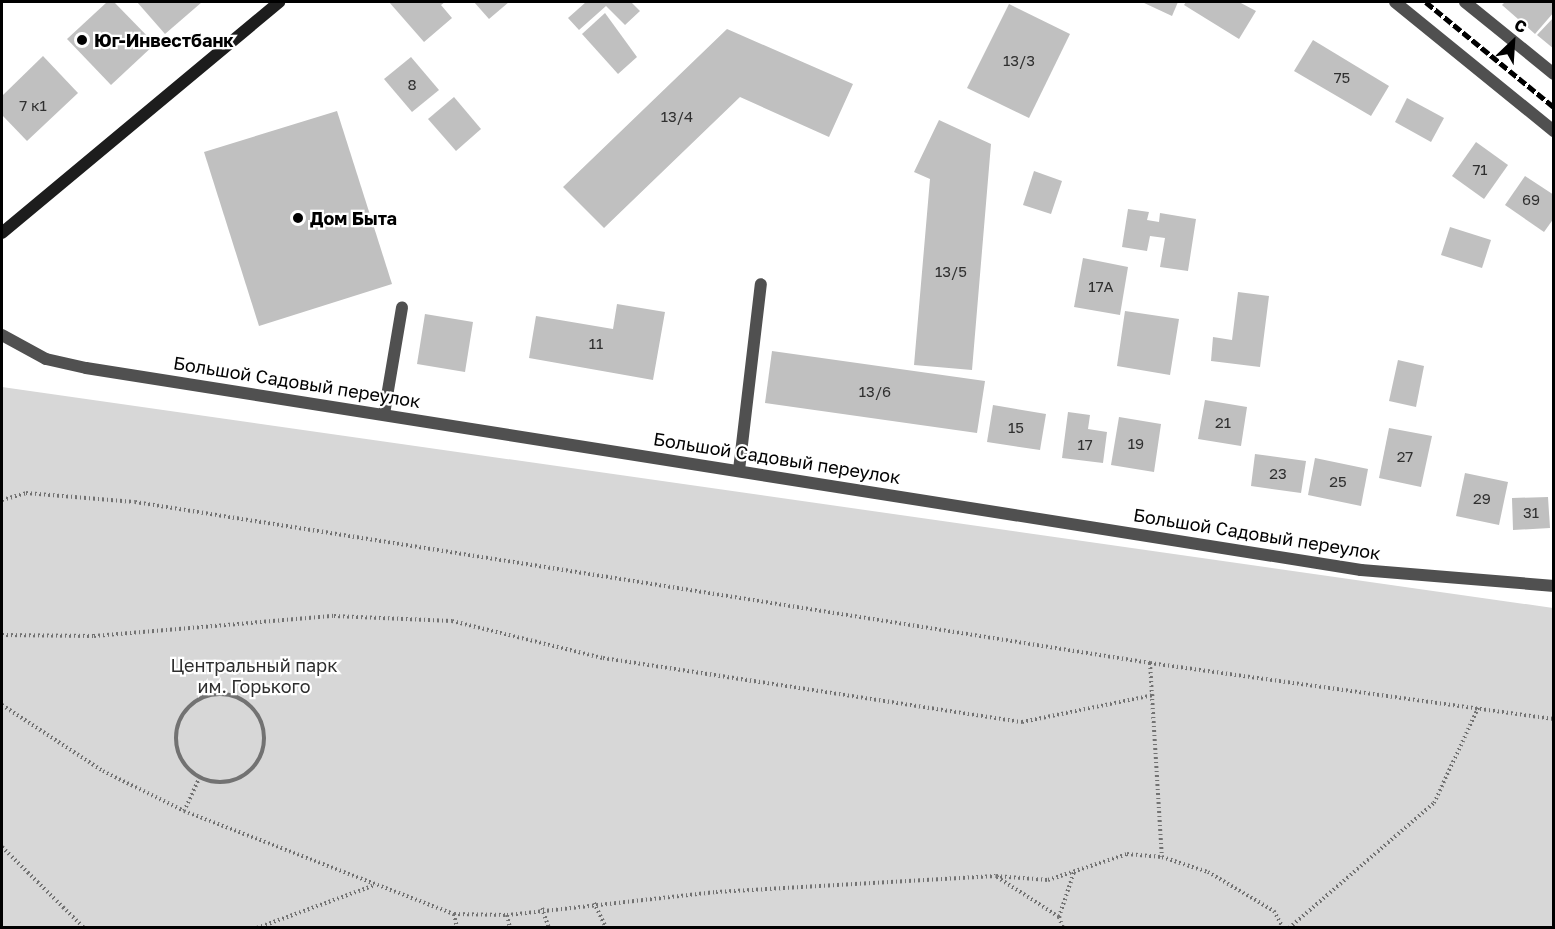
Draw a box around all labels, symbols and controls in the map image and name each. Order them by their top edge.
north arrow [1483,12,1543,72]
text: С [1511,14,1530,37]
place label: Юг-Инвестбанк [94,29,234,51]
marker: Юг-Инвестбанк [75,33,89,47]
house number: 13/3 [1003,52,1035,70]
house number: 75 [1334,69,1350,87]
house number: 8 [407,76,417,94]
house number: 7 к1 [19,97,47,115]
house number: 13/4 [661,108,693,126]
house number: 71 [1472,161,1488,179]
house number: 69 [1522,191,1540,209]
place label: Дом Быта [310,207,397,229]
marker: Дом Быта [291,211,305,225]
house number: 13/5 [935,263,967,281]
house number: 17А [1088,278,1114,296]
house number: 11 [589,335,603,353]
street label: Большой Садовый переулок [172,352,422,412]
house number: 13/6 [859,383,891,401]
house number: 21 [1215,414,1231,432]
house number: 15 [1008,419,1024,437]
street label: Большой Садовый переулок [652,428,902,488]
house number: 19 [1128,435,1144,453]
house number: 17 [1077,436,1093,454]
house number: 27 [1397,448,1413,466]
house number: 23 [1269,465,1287,483]
house number: 25 [1329,473,1347,491]
house number: 29 [1473,490,1491,508]
street label: Большой Садовый переулок [1132,504,1382,564]
house number: 31 [1523,504,1539,522]
park label: Центральный парк им. Горького [170,655,338,698]

